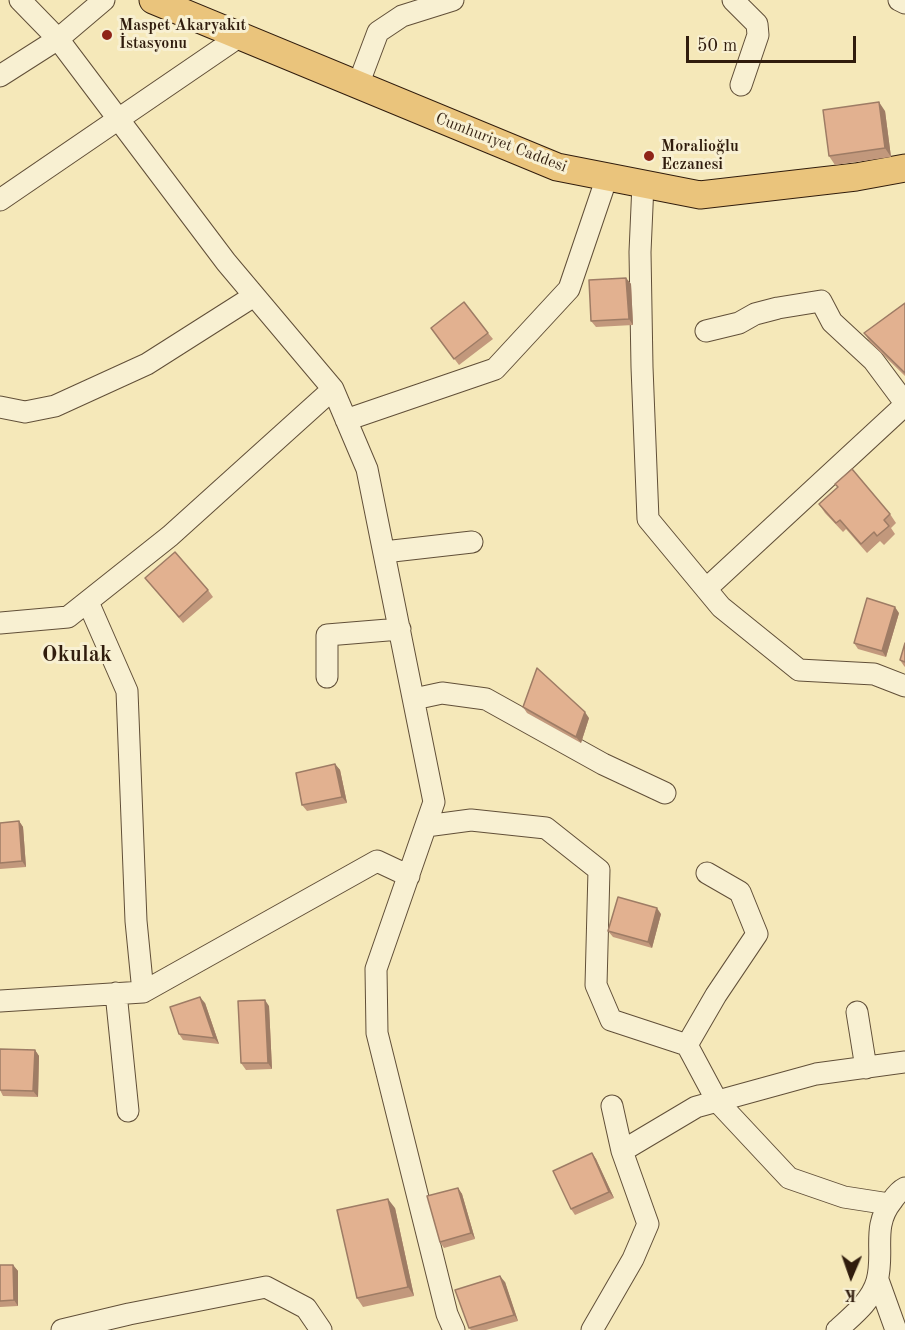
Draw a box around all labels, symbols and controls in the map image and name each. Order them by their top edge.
place label: Maspet Akaryakıt İstasyonu [119,16,246,54]
scale bar [689,24,858,62]
marker: Maspet Akaryakıt İstasyonu [100,28,114,42]
text: 50 m [697,37,737,55]
street label: Cumhuriyet Caddesi [433,109,569,177]
place label: Moralioğlu Eczanesi [661,137,739,175]
marker: Moralioğlu Eczanesi [642,149,656,163]
district label: Okulak [42,642,112,668]
north arrow [821,1246,881,1306]
text: K [844,1286,857,1302]

